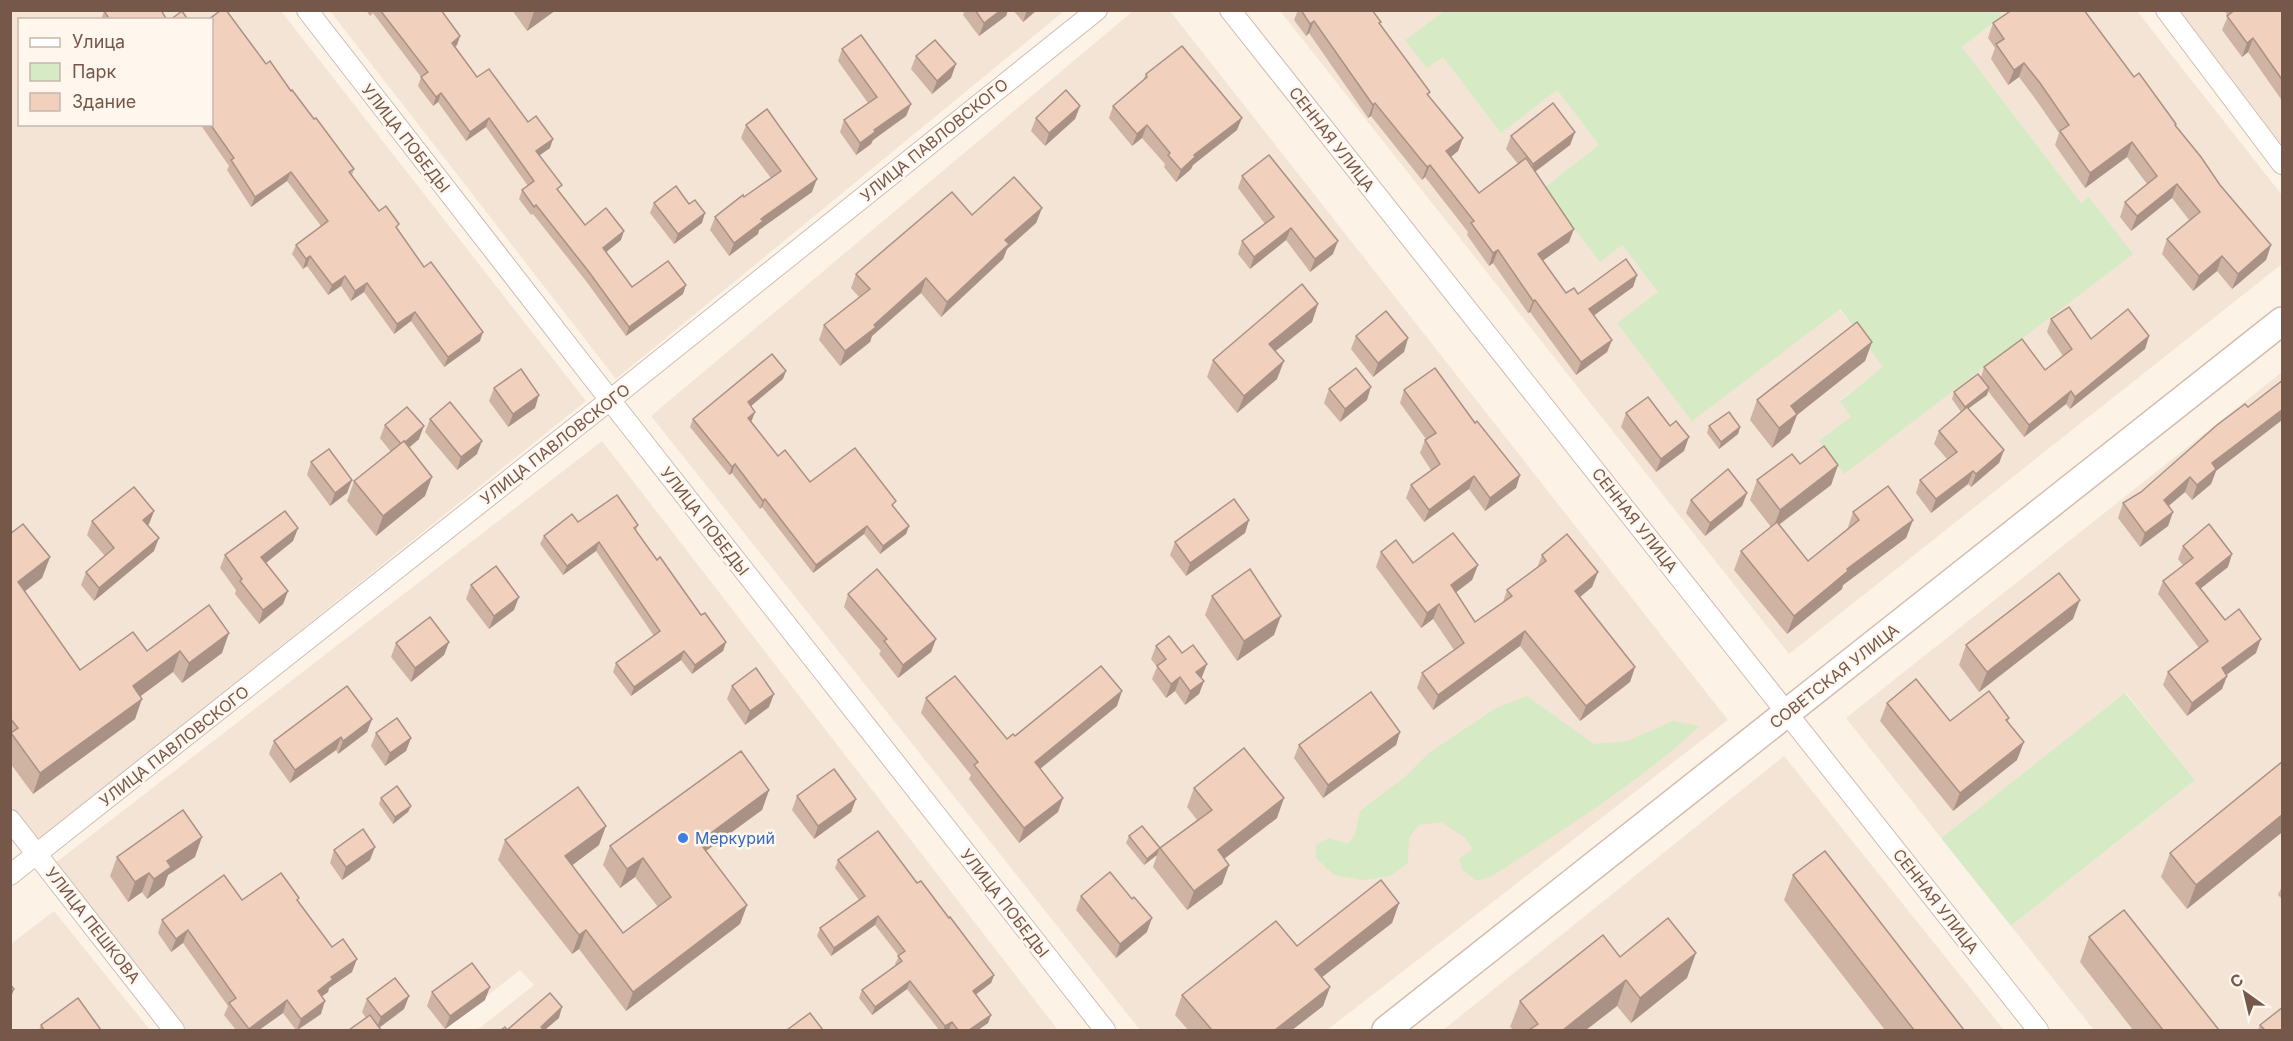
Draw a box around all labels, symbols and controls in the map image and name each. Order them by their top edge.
legend [18,18,213,126]
text: Улица [72,31,125,52]
text: Парк [72,61,117,82]
street label: УЛИЦА ПАВЛОВСКОГО [856,74,1012,206]
street label: УЛИЦА ПОБЕДЫ [357,80,455,196]
street label: СЕННАЯ УЛИЦА [1285,83,1379,195]
text: Здание [72,91,136,112]
street label: УЛИЦА ПАВЛОВСКОГО [476,379,634,509]
street label: УЛИЦА ПОБЕДЫ [656,463,754,579]
street label: СЕННАЯ УЛИЦА [1588,464,1682,576]
street label: СОВЕТСКАЯ УЛИЦА [1765,619,1903,733]
street label: УЛИЦА ПАВЛОВСКОГО [95,681,253,811]
place label: Меркурий [695,828,775,848]
marker: Меркурий [676,831,690,845]
street label: УЛИЦА ПОБЕДЫ [956,845,1054,961]
street label: СЕННАЯ УЛИЦА [1889,845,1983,957]
street label: УЛИЦА ПЕШКОВА [41,863,145,987]
north arrow [2215,963,2275,1023]
text: С [2226,969,2247,992]

